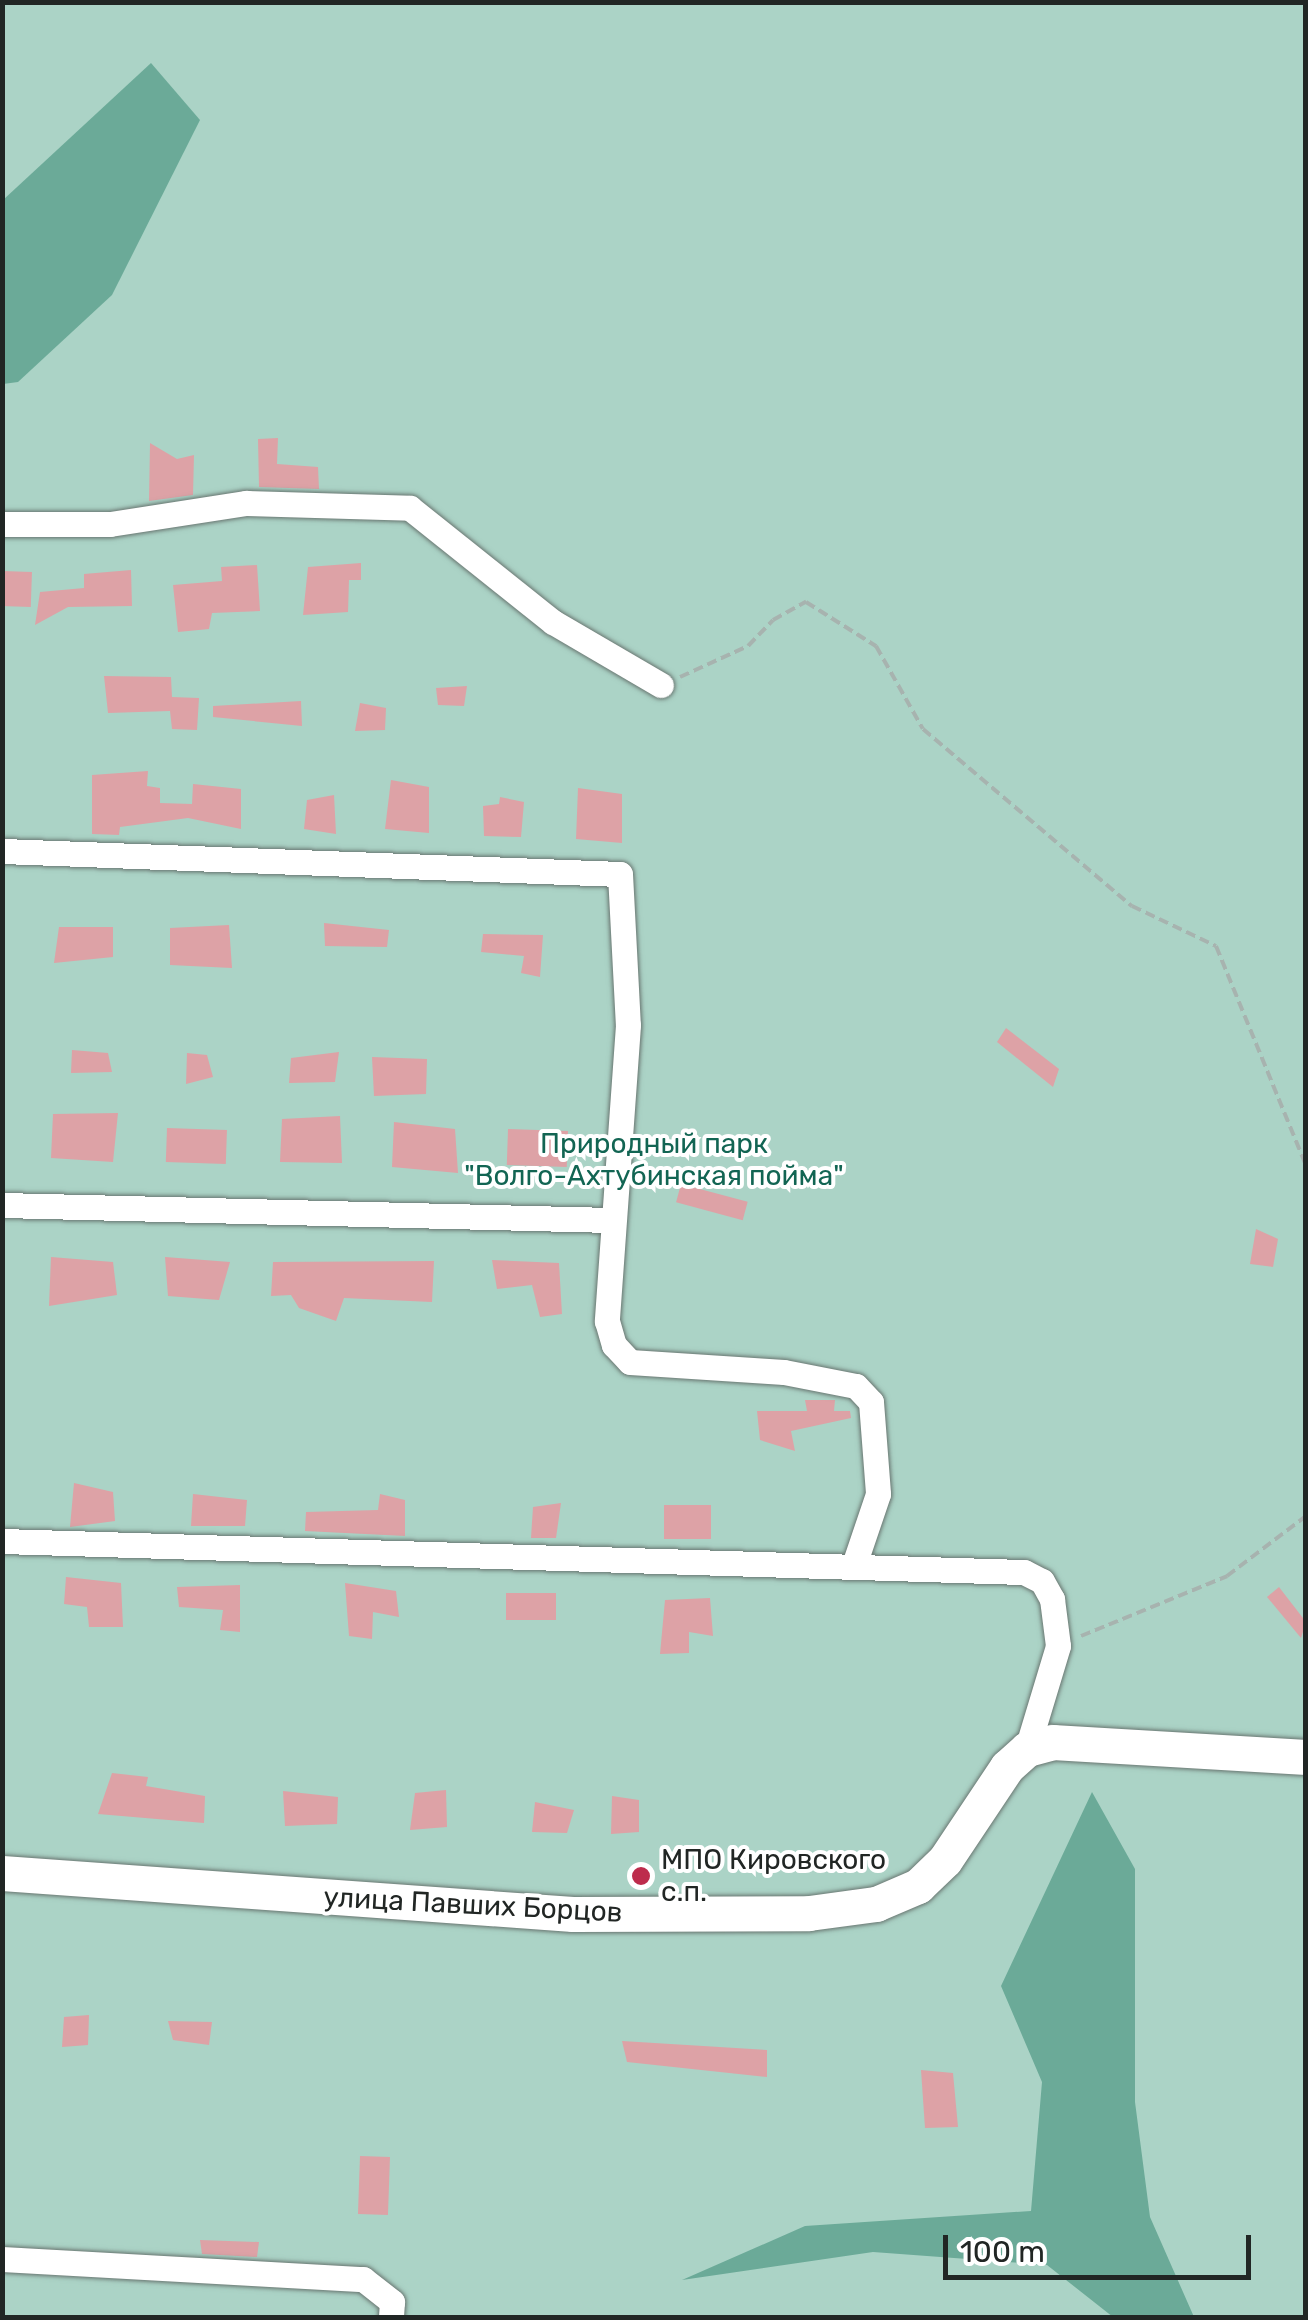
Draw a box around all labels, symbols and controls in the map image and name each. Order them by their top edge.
park label: Природный парк "Волго-Ахтубинская пойма" [464,1127,844,1193]
place label: МПО Кировского с.п. [661,1843,886,1909]
marker: МПО Кировского с.п. [630,1865,652,1887]
street label: улица Павших Борцов [323,1880,623,1930]
scale bar [948,2215,1256,2277]
text: 100 m [960,2234,1045,2270]

